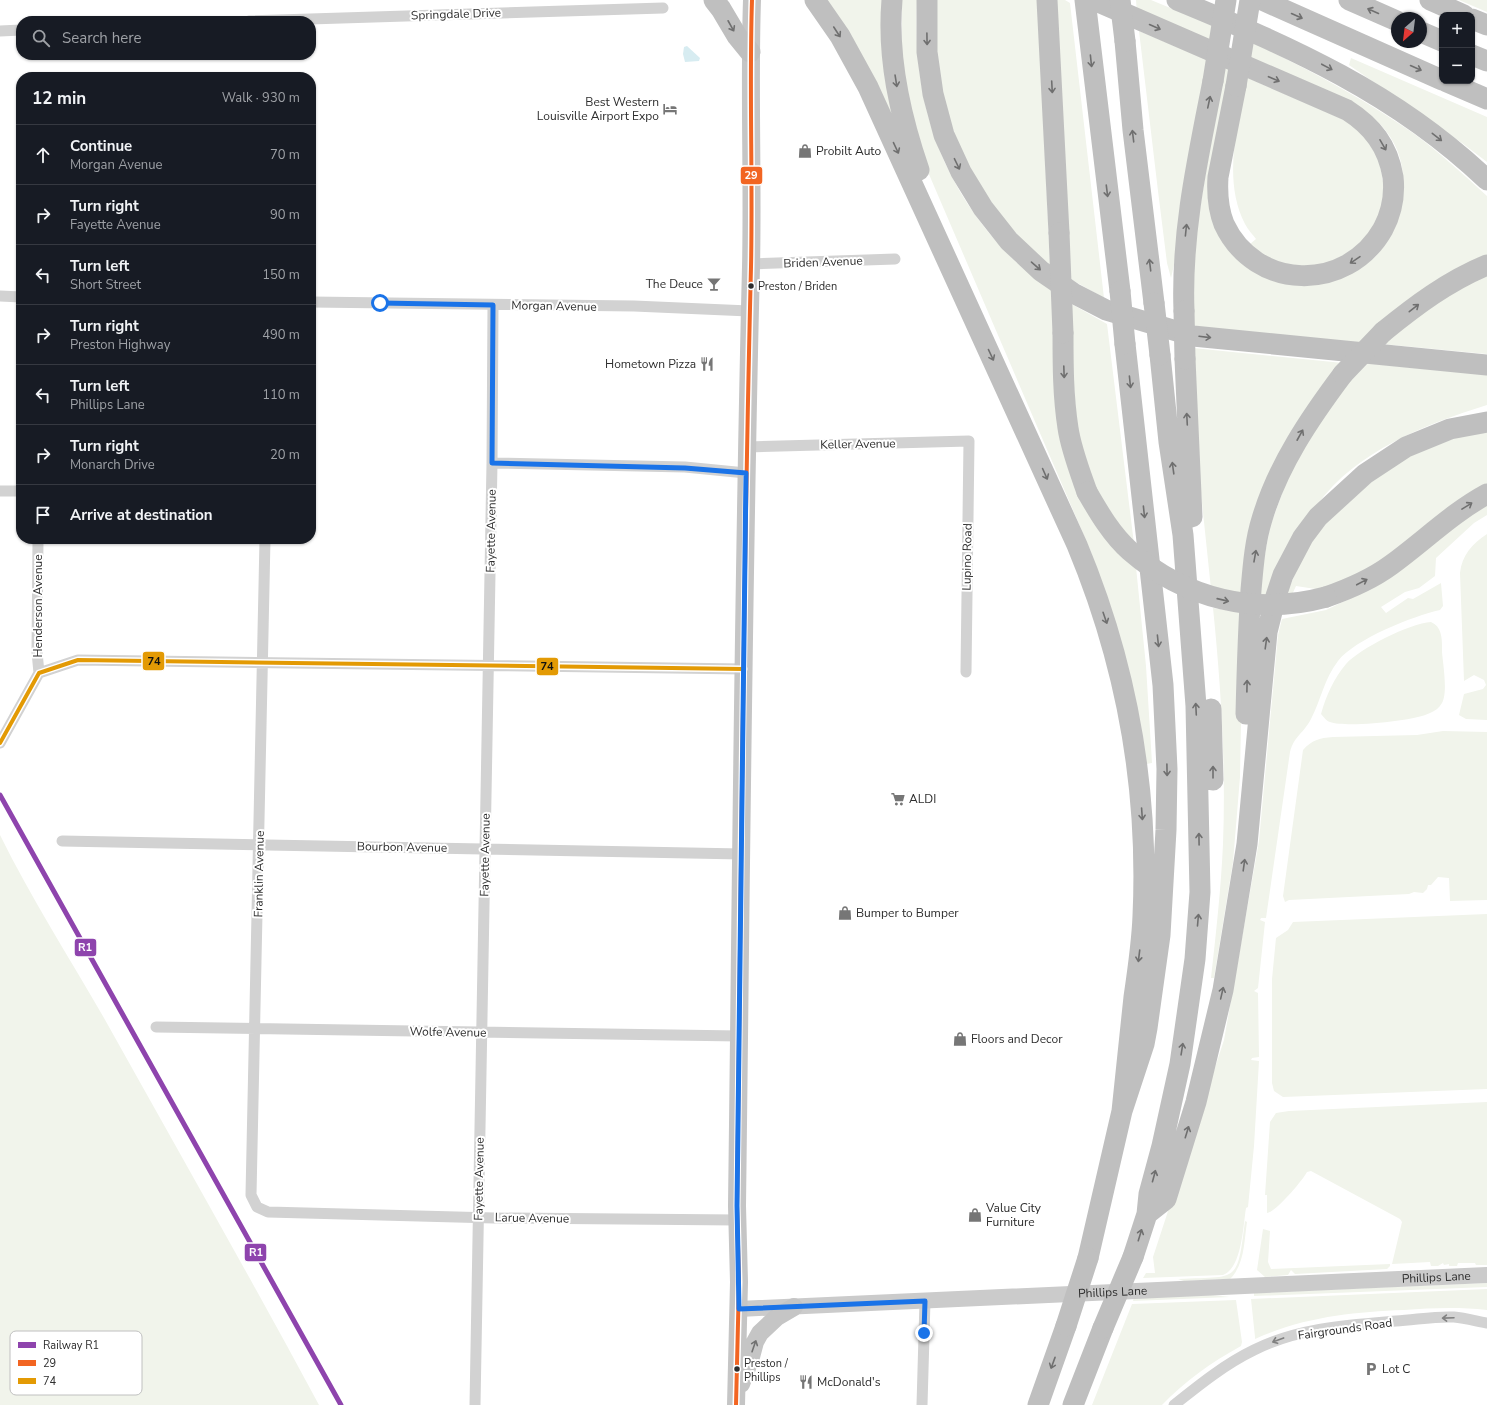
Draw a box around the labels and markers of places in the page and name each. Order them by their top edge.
place label: Best Western Louisville Airport Expo [537,94,659,124]
hotel icon: Best Western Louisville Airport Expo [662,101,678,117]
shop icon: Probilt Auto [797,143,813,159]
place label: Probilt Auto [816,143,881,159]
place label: The Deuce [646,276,703,292]
bar icon: The Deuce [706,276,722,292]
place label: Preston / Briden [758,279,837,294]
marker: Preston / Briden [746,281,756,291]
place label: Hometown Pizza [605,356,696,372]
restaurant icon: Hometown Pizza [699,356,715,372]
supermarket icon: ALDI [890,791,906,807]
place label: ALDI [909,791,936,807]
shop icon: Bumper to Bumper [837,905,853,921]
place label: Bumper to Bumper [856,905,959,921]
shop icon: Floors and Decor [952,1031,968,1047]
place label: Floors and Decor [971,1031,1063,1047]
place label: Value City Furniture [985,1200,1042,1230]
shop icon: Value City Furniture [967,1207,983,1223]
place label: Preston / Phillips [744,1356,789,1385]
parking icon: Lot C [1363,1361,1379,1377]
place label: Lot C [1382,1361,1410,1377]
marker: Preston / Phillips [732,1364,742,1374]
restaurant icon: McDonald's [798,1374,814,1390]
place label: McDonald's [817,1374,881,1390]

